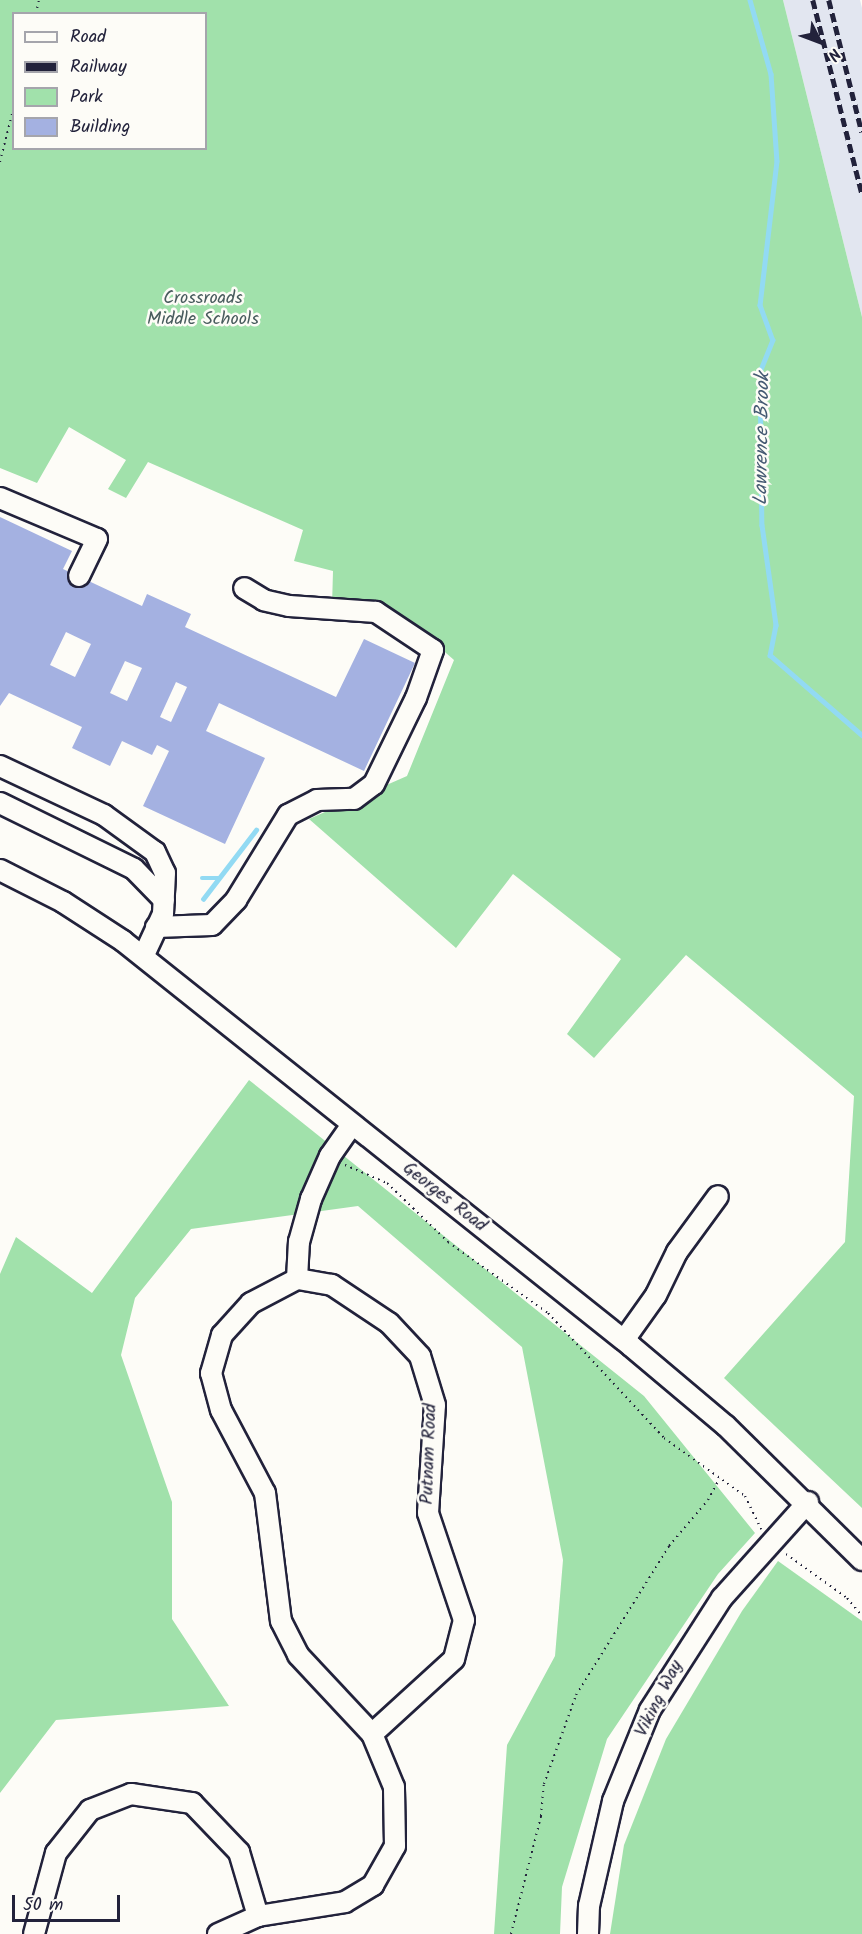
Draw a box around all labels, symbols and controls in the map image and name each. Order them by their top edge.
legend [12,12,207,150]
north arrow [790,12,850,72]
text: Road [70,23,106,52]
text: N [821,42,846,66]
text: Railway [70,53,127,82]
text: Park [70,83,103,112]
text: Building [70,113,130,142]
park label: Crossroads Middle Schools [147,289,259,332]
water label: Lawrence Brook [750,372,776,506]
street label: Georges Road [398,1158,490,1238]
street label: Putnam Road [417,1403,443,1505]
street label: Viking Way [632,1657,688,1741]
scale bar [15,1883,123,1921]
text: 50 m [23,1891,63,1920]

